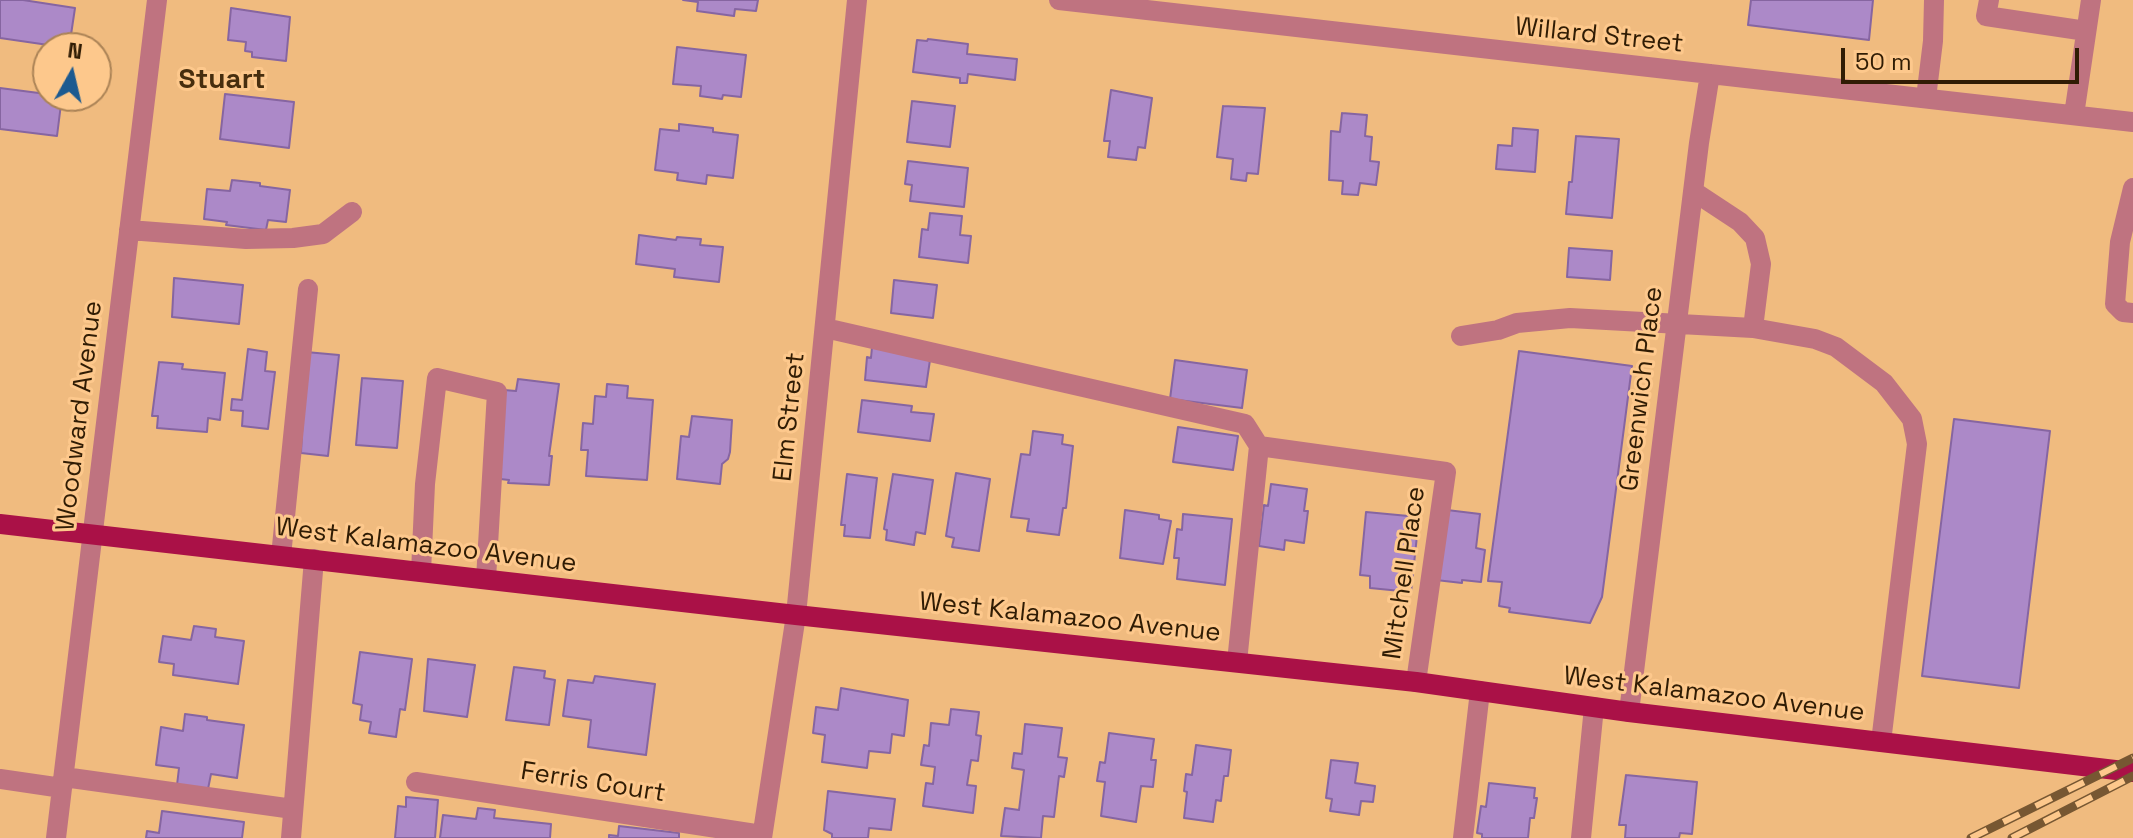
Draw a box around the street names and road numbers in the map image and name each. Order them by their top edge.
street label: Willard Street [1513,12,1685,60]
street label: Greenwich Place [1614,285,1670,493]
street label: Woodward Avenue [50,299,110,533]
street label: Elm Street [768,351,812,483]
street label: Mitchell Place [1377,485,1433,661]
street label: West Kalamazoo Avenue [274,512,578,580]
street label: West Kalamazoo Avenue [918,587,1222,649]
street label: West Kalamazoo Avenue [1562,661,1866,729]
street label: Ferris Court [518,756,668,810]

